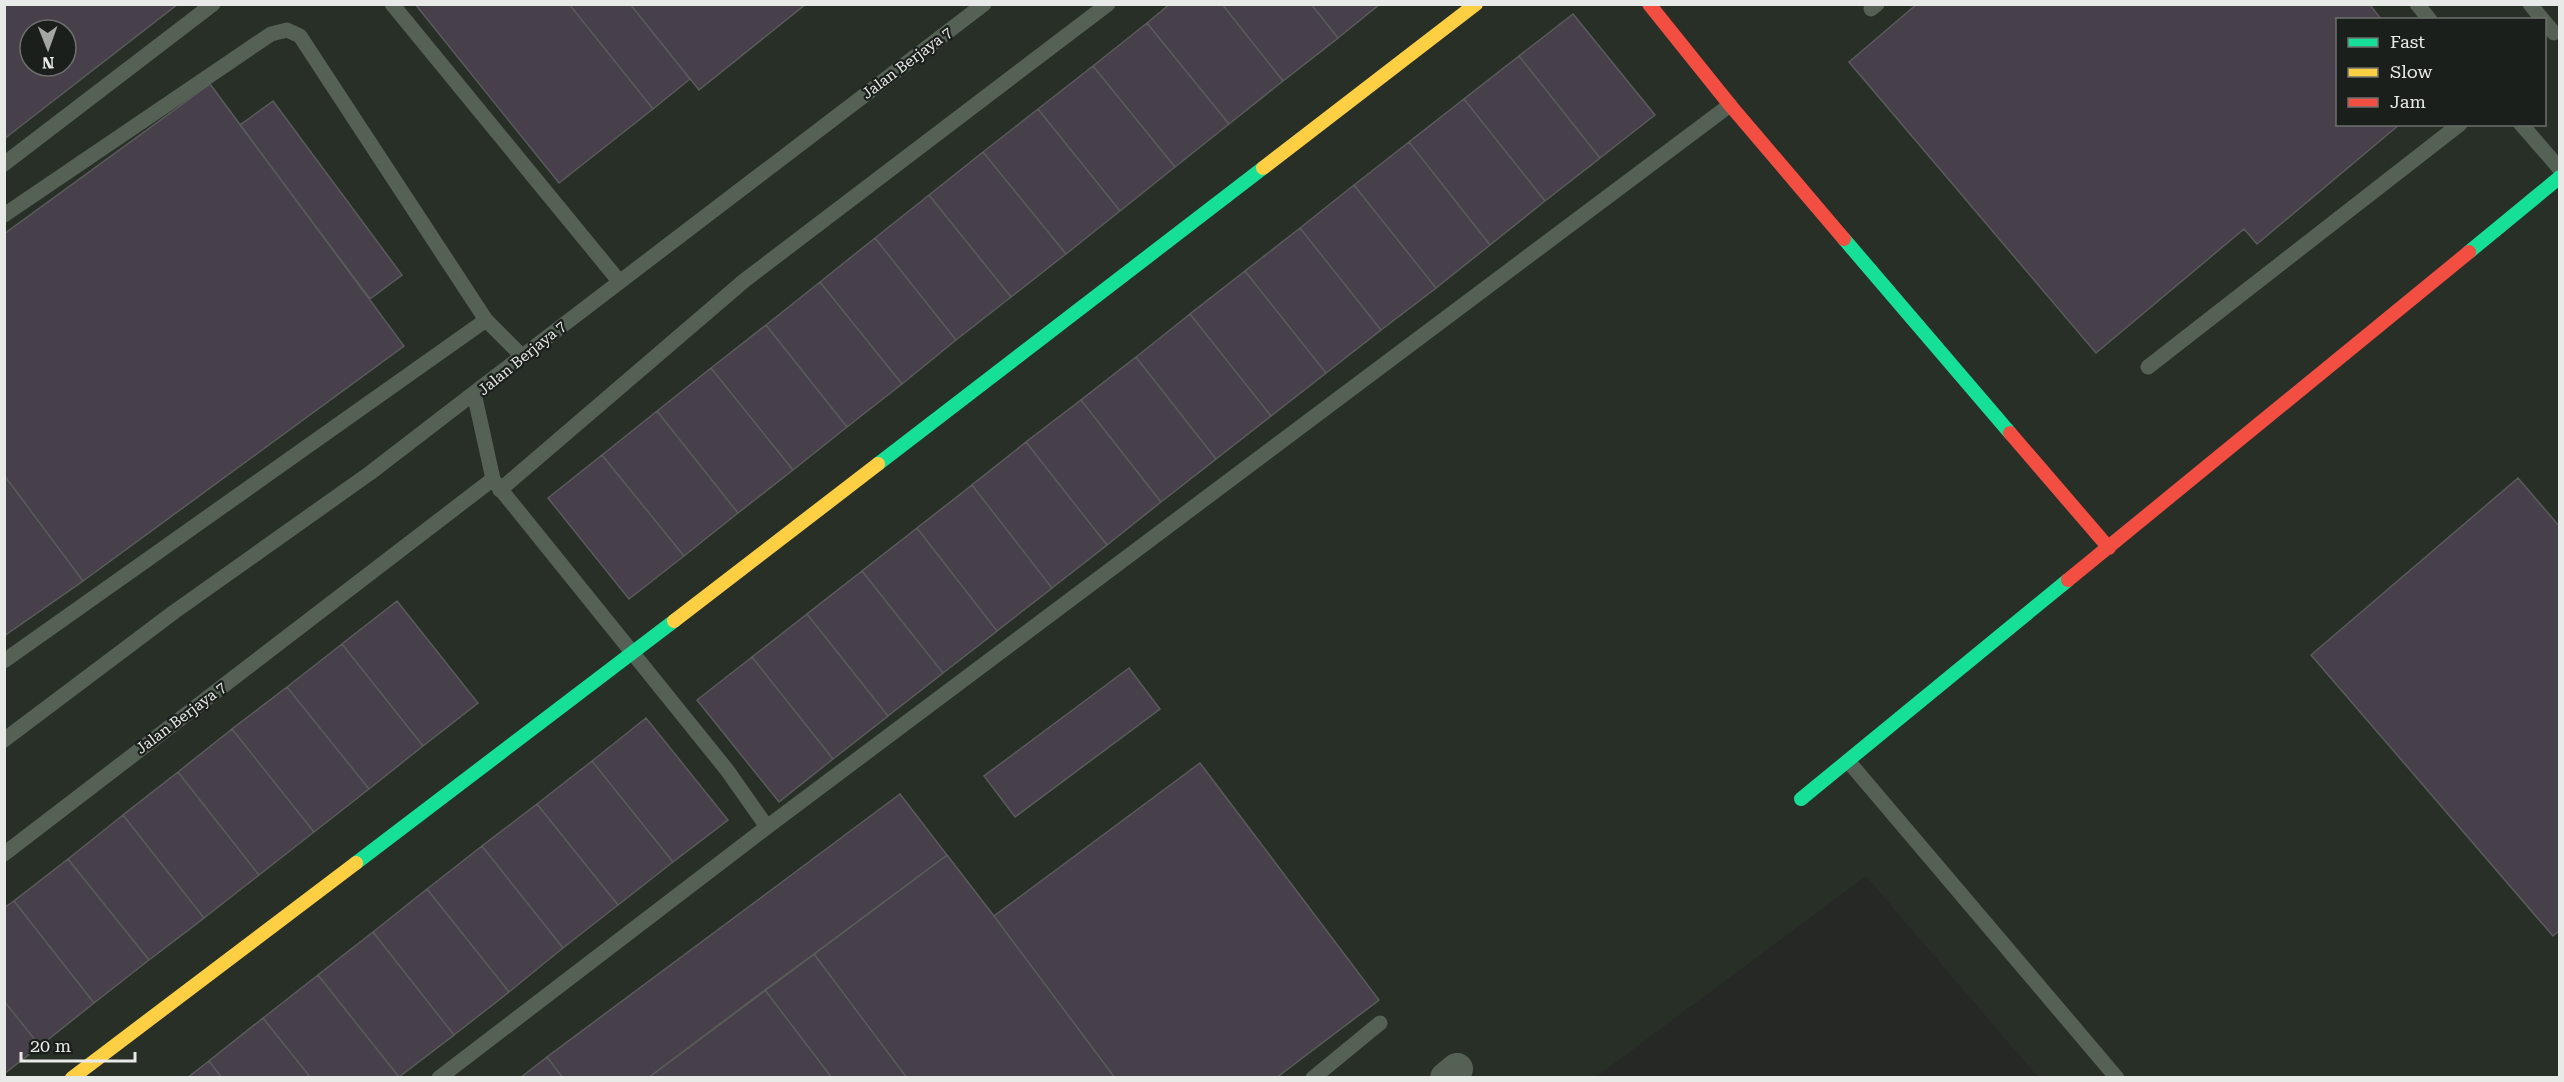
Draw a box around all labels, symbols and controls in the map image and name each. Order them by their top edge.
north arrow [18,18,78,78]
legend [2336,18,2546,126]
street label: Jalan Berjaya 7 [858,23,956,103]
text: Fast [2390,31,2425,52]
text: N [42,53,55,72]
text: Slow [2390,61,2432,82]
text: Jam [2390,91,2426,112]
street label: Jalan Berjaya 7 [474,317,570,399]
street label: Jalan Berjaya 7 [132,678,230,758]
scale bar [21,1025,135,1063]
text: 20 m [30,1035,71,1056]

